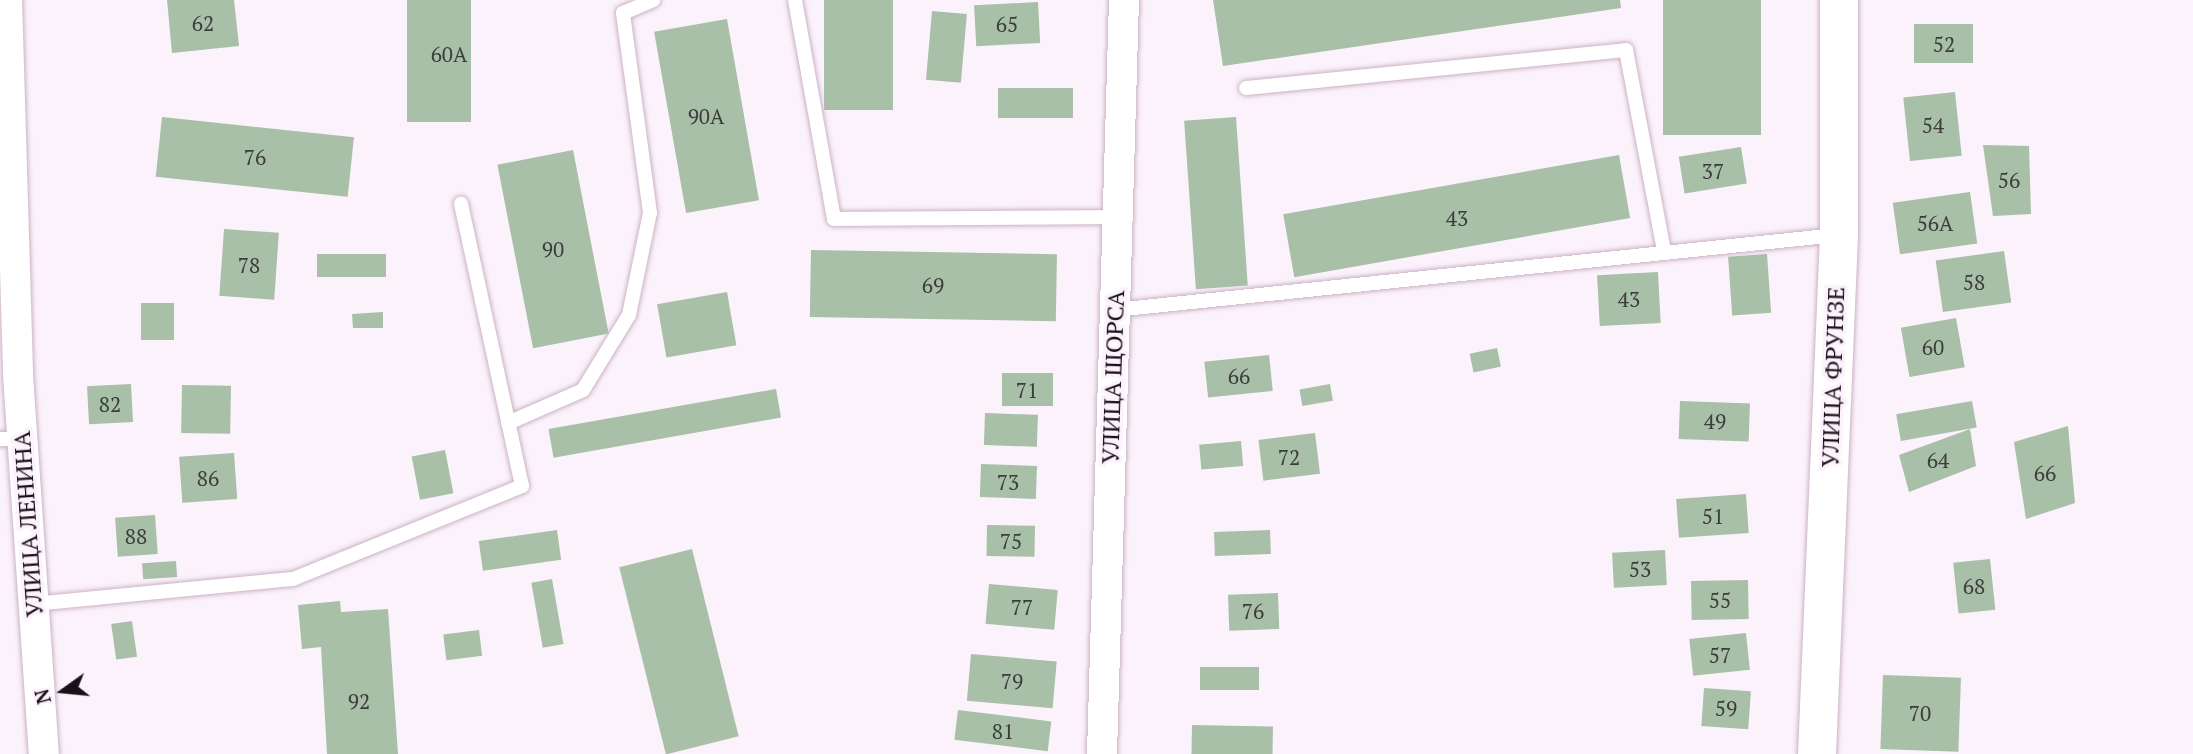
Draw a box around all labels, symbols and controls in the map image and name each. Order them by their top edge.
house number: 62 [192,10,214,36]
house number: 65 [996,11,1018,37]
house number: 52 [1933,31,1955,57]
house number: 60А [431,41,467,67]
house number: 90А [688,103,724,129]
house number: 54 [1922,112,1944,138]
house number: 76 [244,144,266,170]
house number: 37 [1702,158,1724,184]
house number: 56 [1998,167,2020,193]
house number: 43 [1446,205,1468,231]
house number: 56А [1917,210,1953,236]
house number: 90 [542,236,564,262]
house number: 78 [238,252,260,278]
house number: 58 [1963,269,1985,295]
house number: 69 [922,272,944,298]
house number: 43 [1618,286,1640,312]
street label: УЛИЦА ФРУНЗЕ [1815,286,1851,468]
street label: УЛИЦА ЩОРСА [1096,289,1130,465]
house number: 60 [1922,334,1944,360]
house number: 66 [1228,363,1250,389]
house number: 71 [1016,377,1038,403]
house number: 82 [99,391,121,417]
house number: 49 [1704,408,1726,434]
street label: УЛИЦА ЛЕНИНА [7,430,49,618]
house number: 72 [1278,444,1300,470]
house number: 64 [1927,447,1949,473]
house number: 66 [2034,460,2056,486]
house number: 86 [197,465,219,491]
house number: 73 [997,469,1019,495]
house number: 51 [1702,503,1724,529]
house number: 88 [125,523,147,549]
house number: 75 [1000,528,1022,554]
house number: 53 [1629,556,1651,582]
house number: 68 [1963,573,1985,599]
house number: 55 [1709,587,1731,613]
house number: 77 [1011,594,1033,620]
house number: 76 [1242,598,1264,624]
house number: 57 [1709,642,1731,668]
north arrow [28,656,98,726]
house number: 79 [1001,668,1023,694]
text: N [28,686,56,707]
house number: 92 [348,688,370,714]
house number: 59 [1715,695,1737,721]
house number: 70 [1909,700,1931,726]
house number: 81 [992,718,1014,744]

